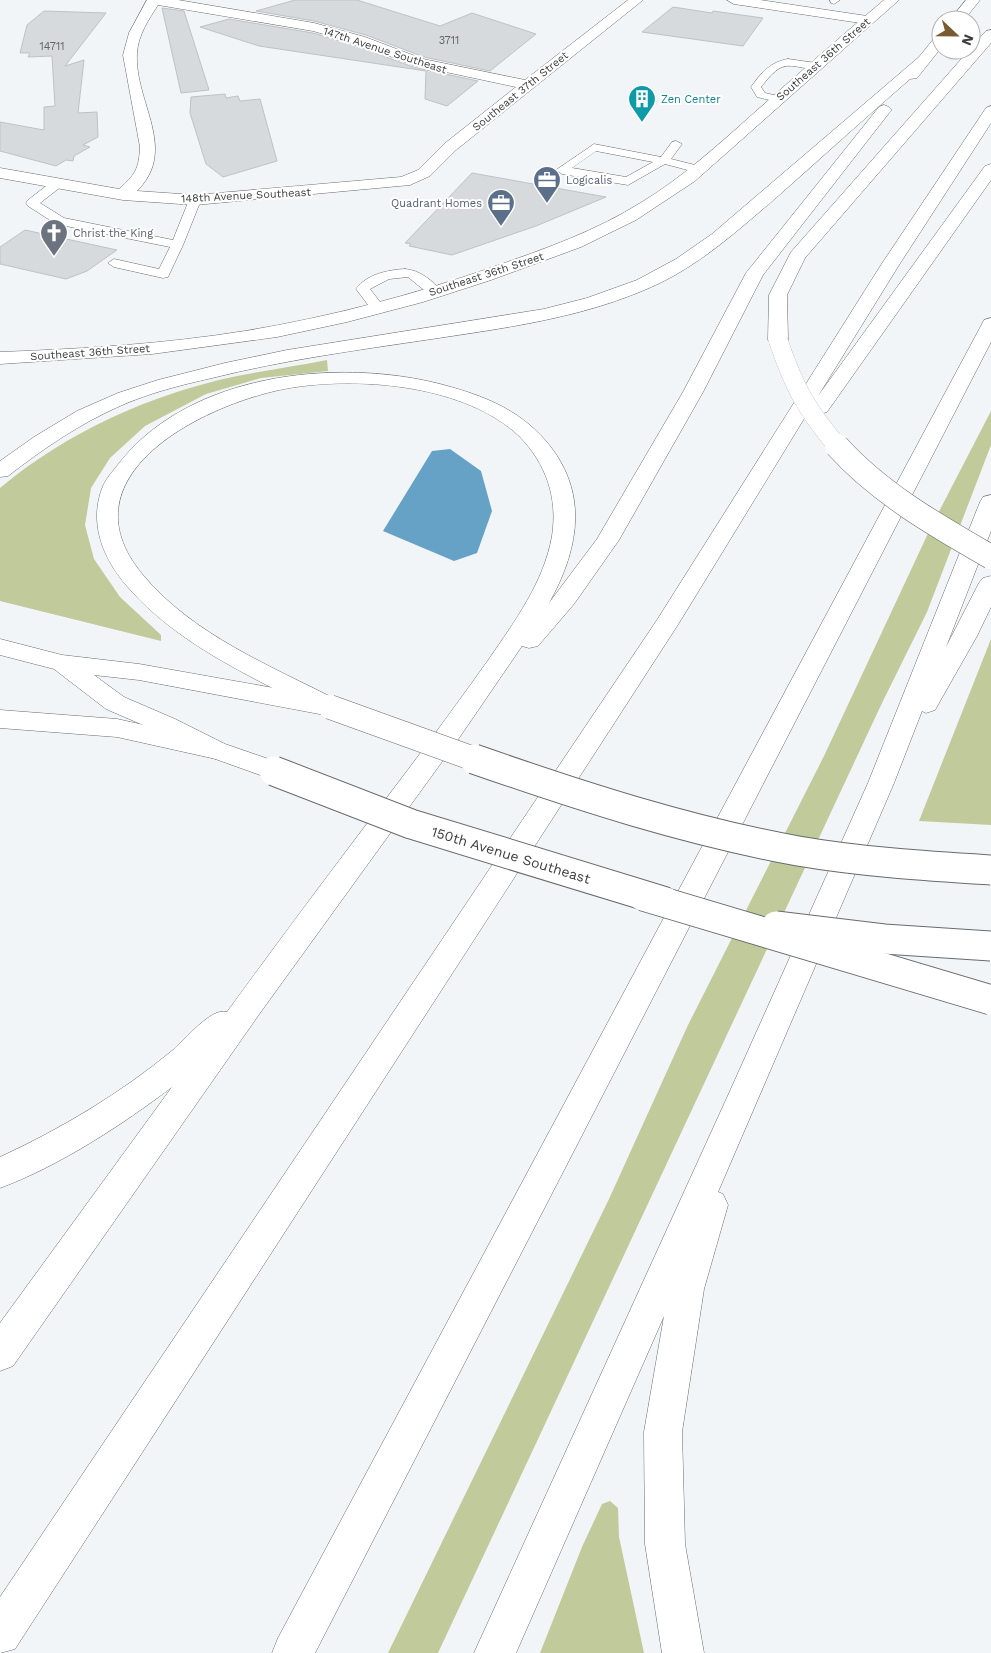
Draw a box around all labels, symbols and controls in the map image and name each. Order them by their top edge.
north arrow [931,10,981,60]
street label: Southeast 36th Street [774,15,873,104]
street label: 147th Avenue Southeast [322,24,448,77]
text: N [959,32,977,48]
house number: 3711 [439,34,459,47]
house number: 14711 [39,40,65,53]
street label: Southeast 37th Street [470,49,571,134]
building icon: Zen Center [627,84,657,123]
place label: Zen Center [661,93,721,106]
office icon: Logicalis [532,165,562,204]
place label: Logicalis [566,174,612,187]
street label: 148th Avenue Southeast [181,186,312,205]
office icon: Quadrant Homes [486,188,516,227]
place label: Quadrant Homes [391,197,482,210]
church icon: Christ the King [39,218,69,257]
place label: Christ the King [73,227,153,240]
street label: Southeast 36th Street [427,250,546,299]
street label: Southeast 36th Street [30,342,151,363]
street label: 150th Avenue Southeast [430,823,592,887]

